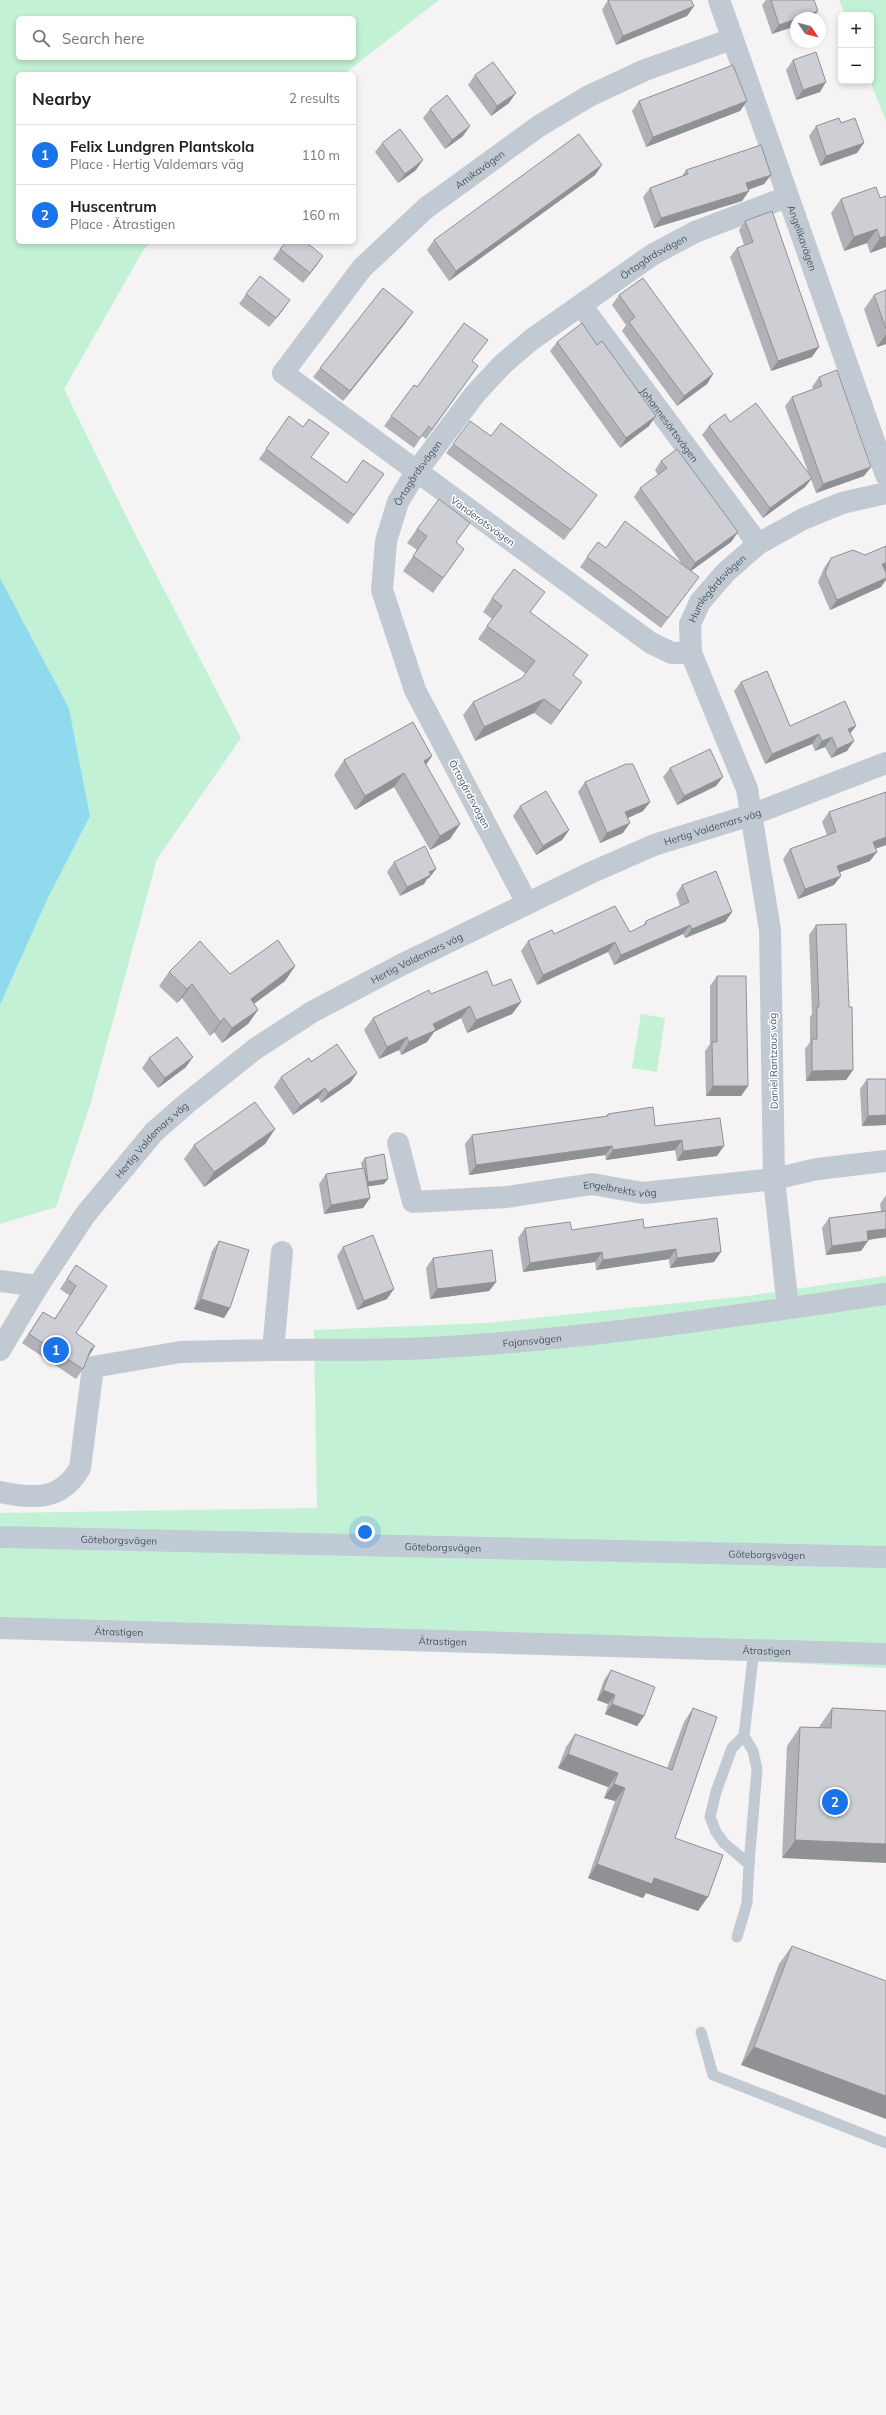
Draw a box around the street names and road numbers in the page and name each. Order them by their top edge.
street label: Amikavägen [452,147,507,192]
street label: Angelikavägen [784,203,820,273]
street label: Örtagårdsvägen [618,231,689,282]
street label: Johannesörtsvägen [637,385,701,465]
street label: Örtagårdsvägen [391,438,445,508]
street label: Vänderotsvägen [448,494,518,549]
street label: Humlegårdsvägen [686,552,749,624]
street label: Örtagårdsvägen [446,758,493,831]
street label: Hertig Valdemars väg [662,806,763,849]
street label: Hertig Valdemars väg [369,930,465,987]
street label: Daniel Rantzaus väg [766,1013,781,1109]
street label: Hertig Valdemars väg [112,1099,191,1181]
street label: Engelbrekts väg [582,1178,657,1200]
street label: Fajansvägen [502,1331,563,1350]
street label: Göteborgsvägen [80,1533,158,1548]
street label: Göteborgsvägen [404,1540,482,1555]
street label: Göteborgsvägen [728,1547,805,1562]
street label: Ätrastigen [95,1625,143,1639]
street label: Ätrastigen [418,1634,467,1649]
street label: Ätrastigen [742,1644,791,1658]

